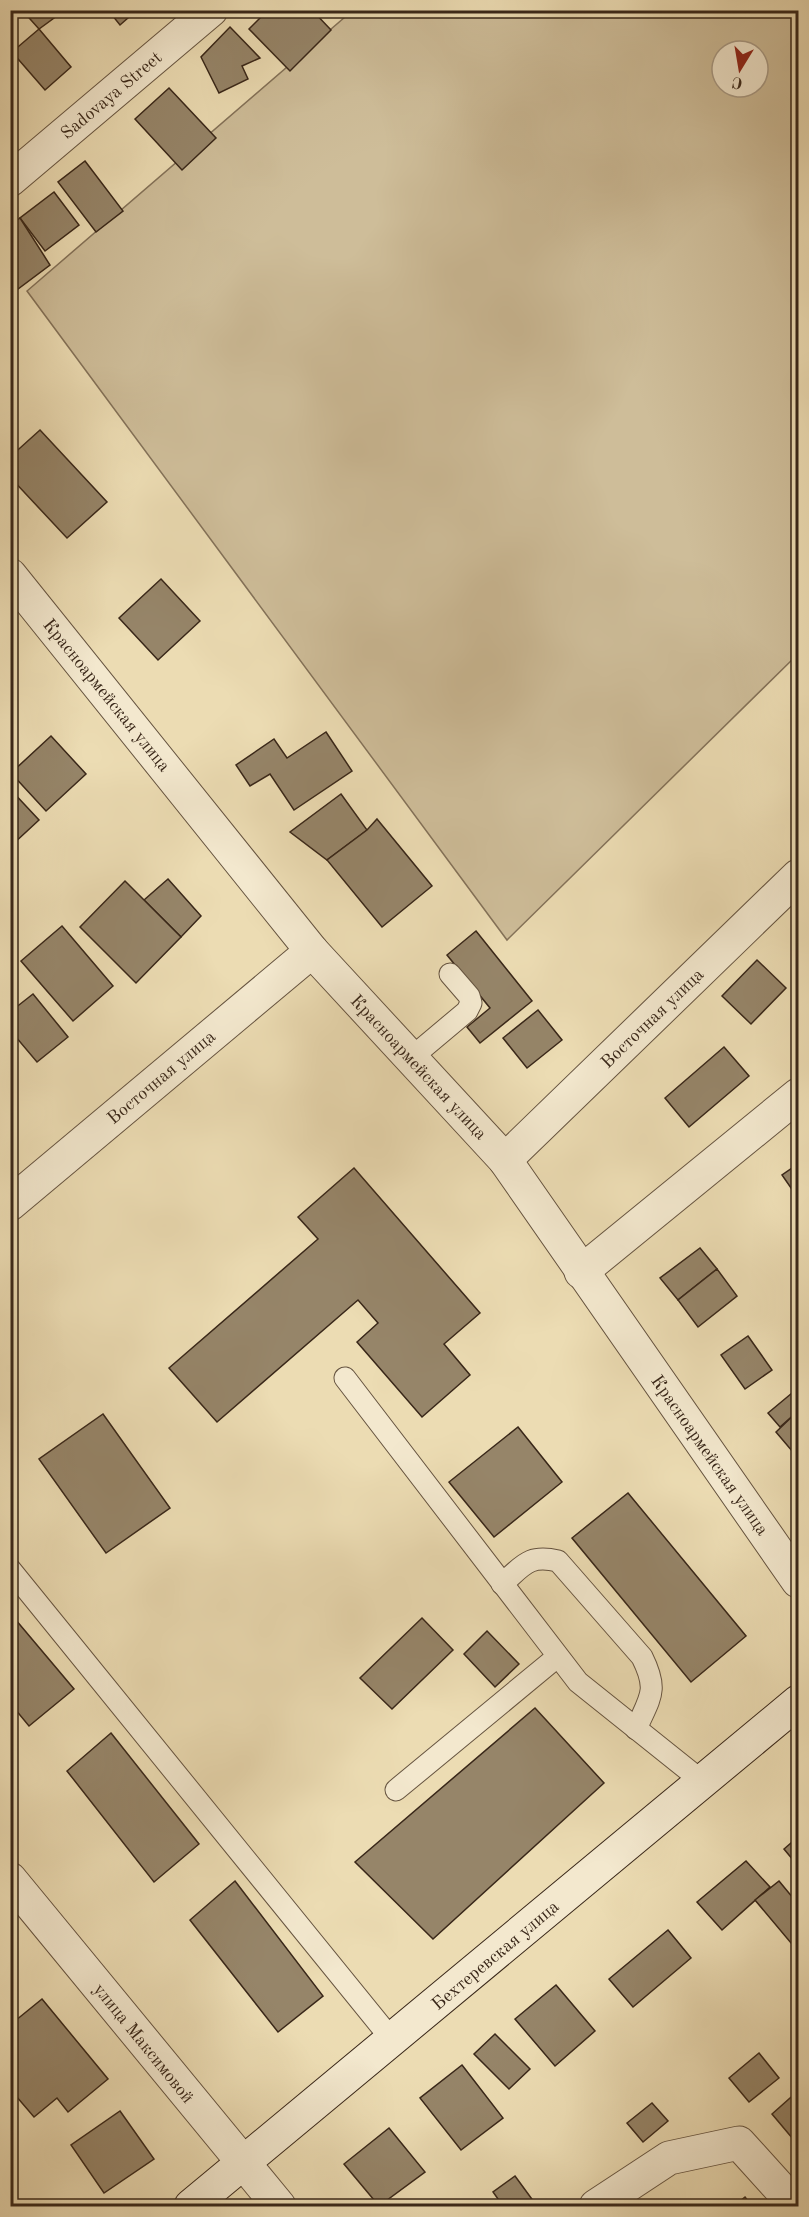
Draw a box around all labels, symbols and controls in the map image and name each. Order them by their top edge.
north arrow [710,39,770,99]
street label: Sadovaya Street [58,48,166,143]
text: С [731,73,744,91]
street label: Красноармейская улица [39,616,173,775]
street label: Восточная улица [598,965,708,1072]
street label: Красноармейская улица [347,992,490,1144]
street label: Восточная улица [104,1027,219,1128]
street label: Красноармейская улица [647,1372,771,1539]
street label: Бехтеревская улица [429,1898,563,2014]
street label: улица Максимовой [90,1980,197,2107]

